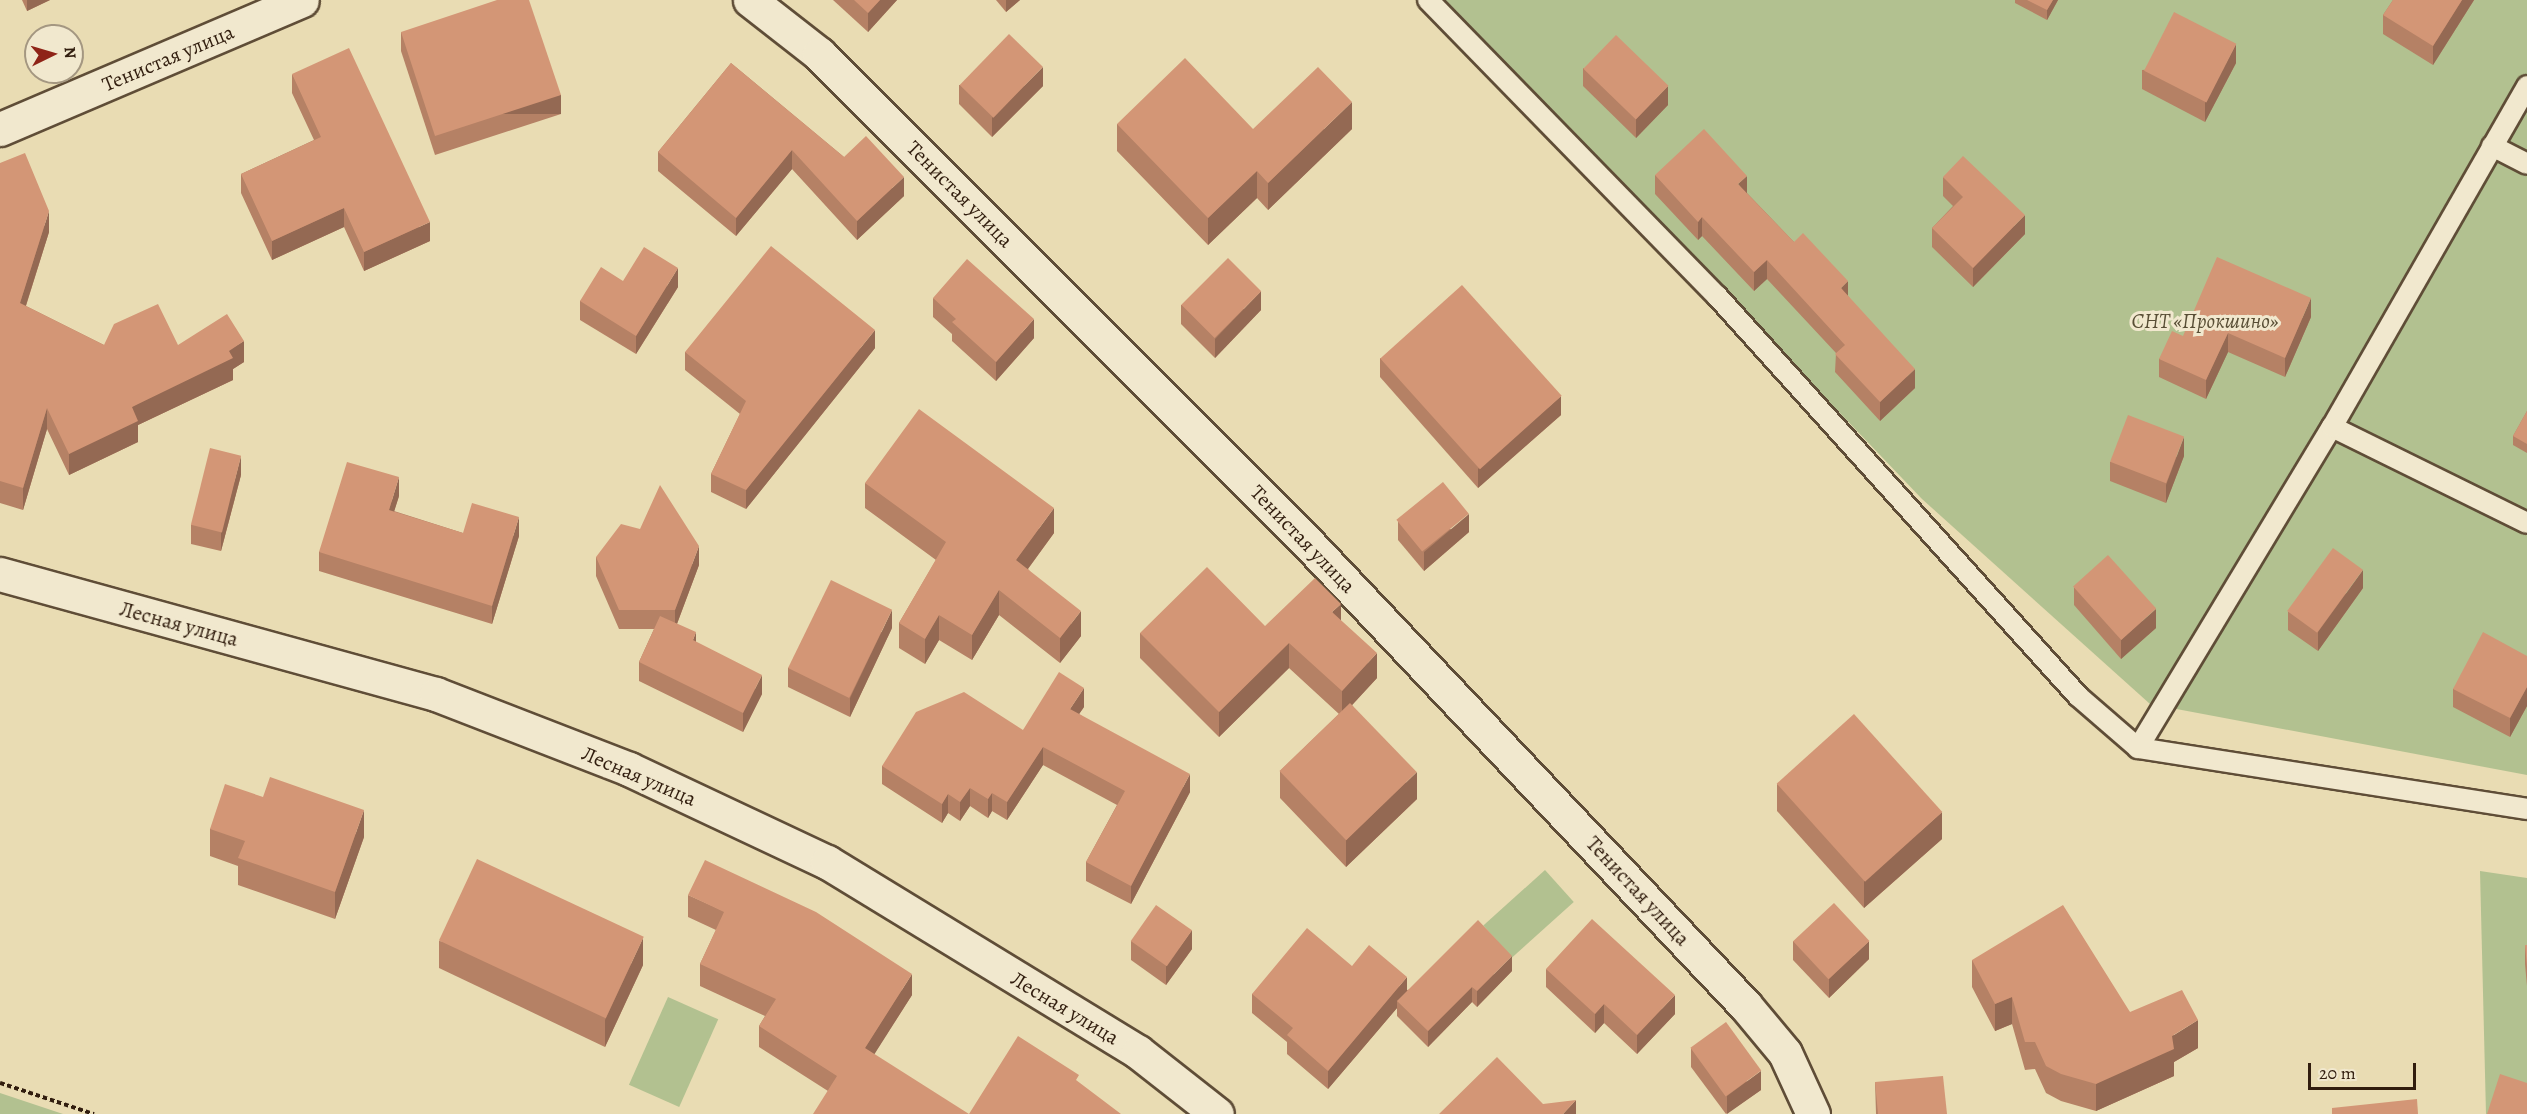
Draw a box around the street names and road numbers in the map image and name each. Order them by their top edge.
street label: Тенистая улица [98,19,238,97]
street label: Тенистая улица [901,135,1019,253]
street label: Тенистая улица [1245,480,1361,598]
street label: Лесная улица [117,596,241,652]
street label: Лесная улица [578,741,700,811]
street label: Тенистая улица [1581,831,1695,951]
street label: Лесная улица [1006,966,1124,1050]

